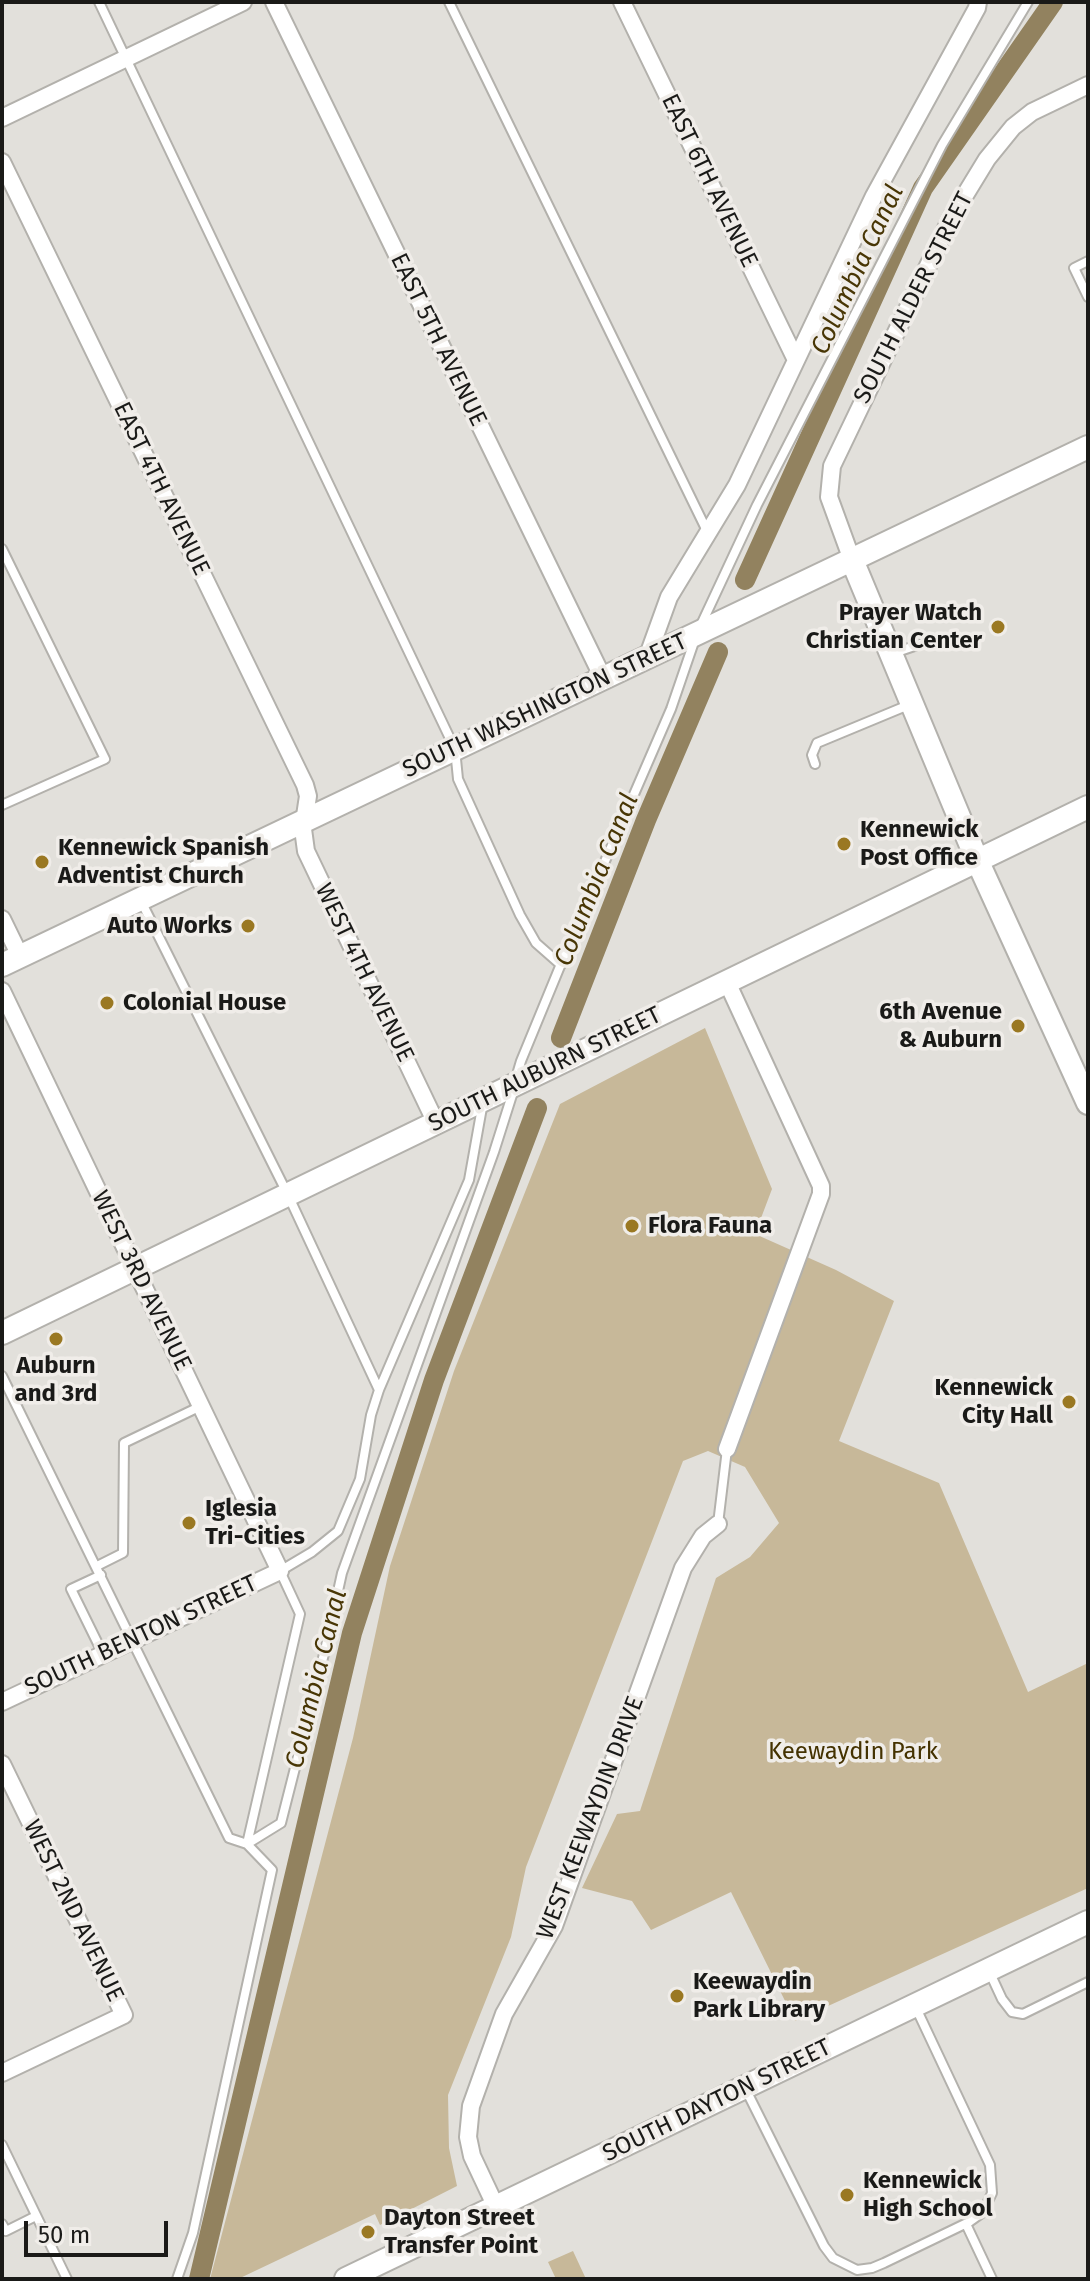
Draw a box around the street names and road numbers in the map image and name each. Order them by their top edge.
street label: EAST 6TH AVENUE [655,90,763,272]
street label: SOUTH ALDER STREET [848,188,980,408]
street label: EAST 5TH AVENUE [384,249,492,431]
street label: EAST 4TH AVENUE [107,398,215,580]
street label: SOUTH WASHINGTON STREET [398,627,692,785]
street label: WEST 4TH AVENUE [308,879,420,1067]
street label: SOUTH AUBURN STREET [424,1001,666,1139]
street label: WEST 3RD AVENUE [85,1186,197,1376]
street label: SOUTH BENTON STREET [20,1569,262,1703]
street label: WEST KEEWAYDIN DRIVE [531,1693,651,1943]
street label: WEST 2ND AVENUE [17,1815,129,2007]
street label: SOUTH DAYTON STREET [598,2033,836,2169]

